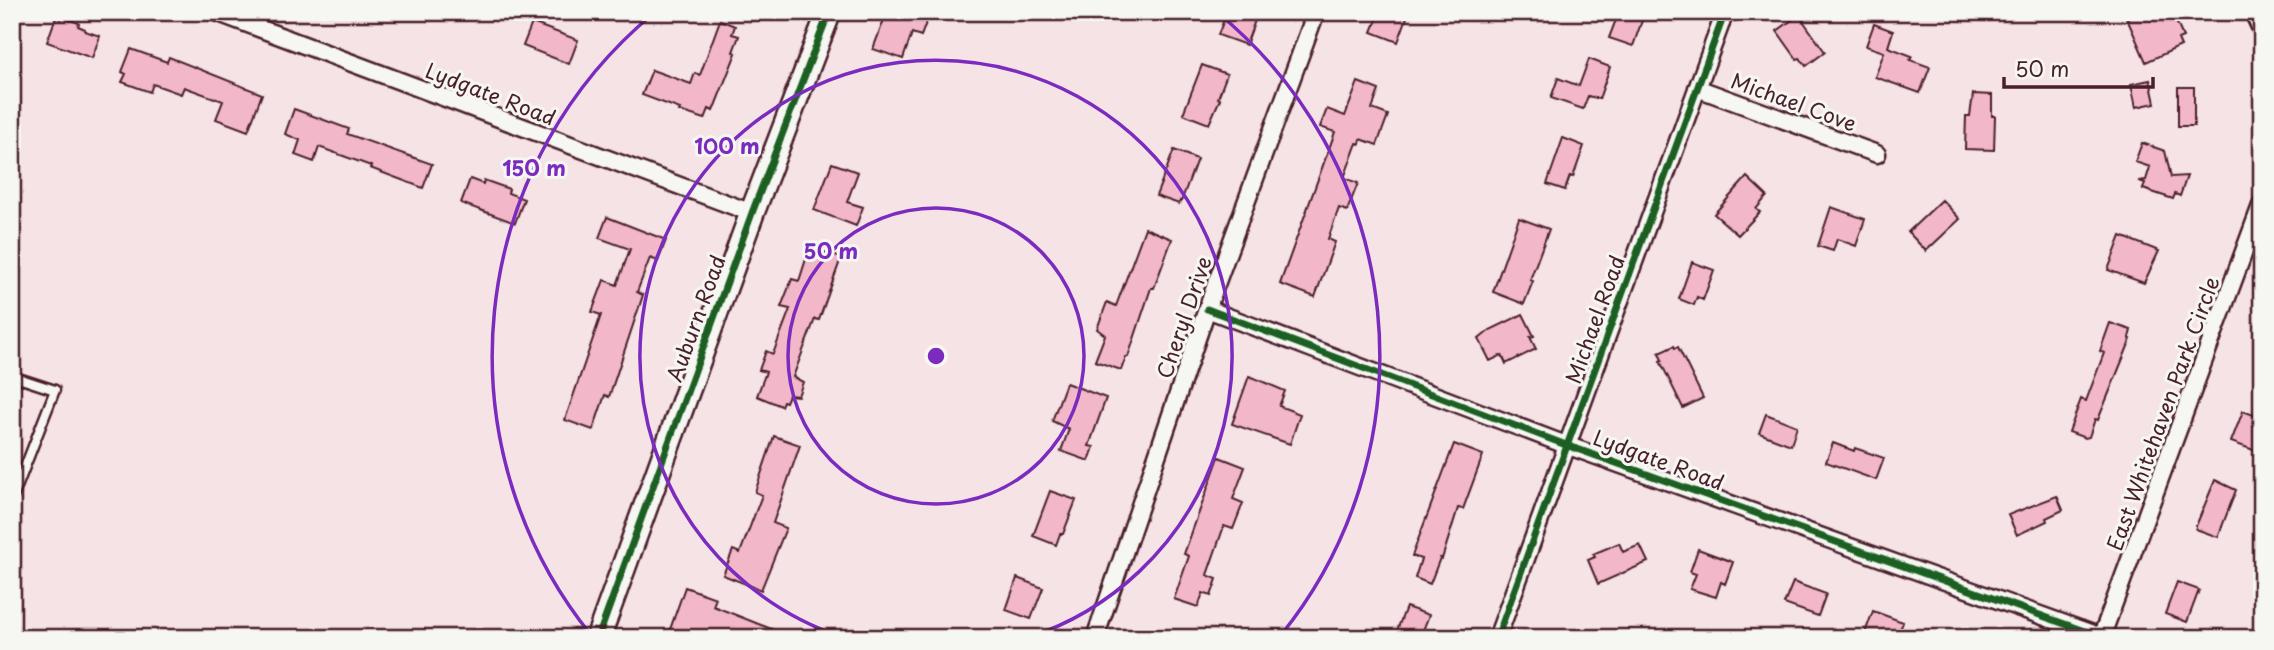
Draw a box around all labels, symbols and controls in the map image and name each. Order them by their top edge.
scale bar [2004,46,2153,90]
text: 50 m [2015,52,2069,84]
street label: Lydgate Road [421,53,561,133]
street label: Michael Cove [1727,63,1861,139]
text: 100 m [694,129,760,161]
text: 150 m [502,151,566,183]
text: 50 m [804,234,858,266]
street label: Auburn Road [657,250,733,386]
street label: Michael Road [1556,250,1632,388]
street label: Cheryl Drive [1147,252,1219,382]
street label: East Whitehaven Park Circle [2097,271,2227,555]
centre of rings [924,344,948,368]
street label: Lydgate Road [1589,420,1729,498]

